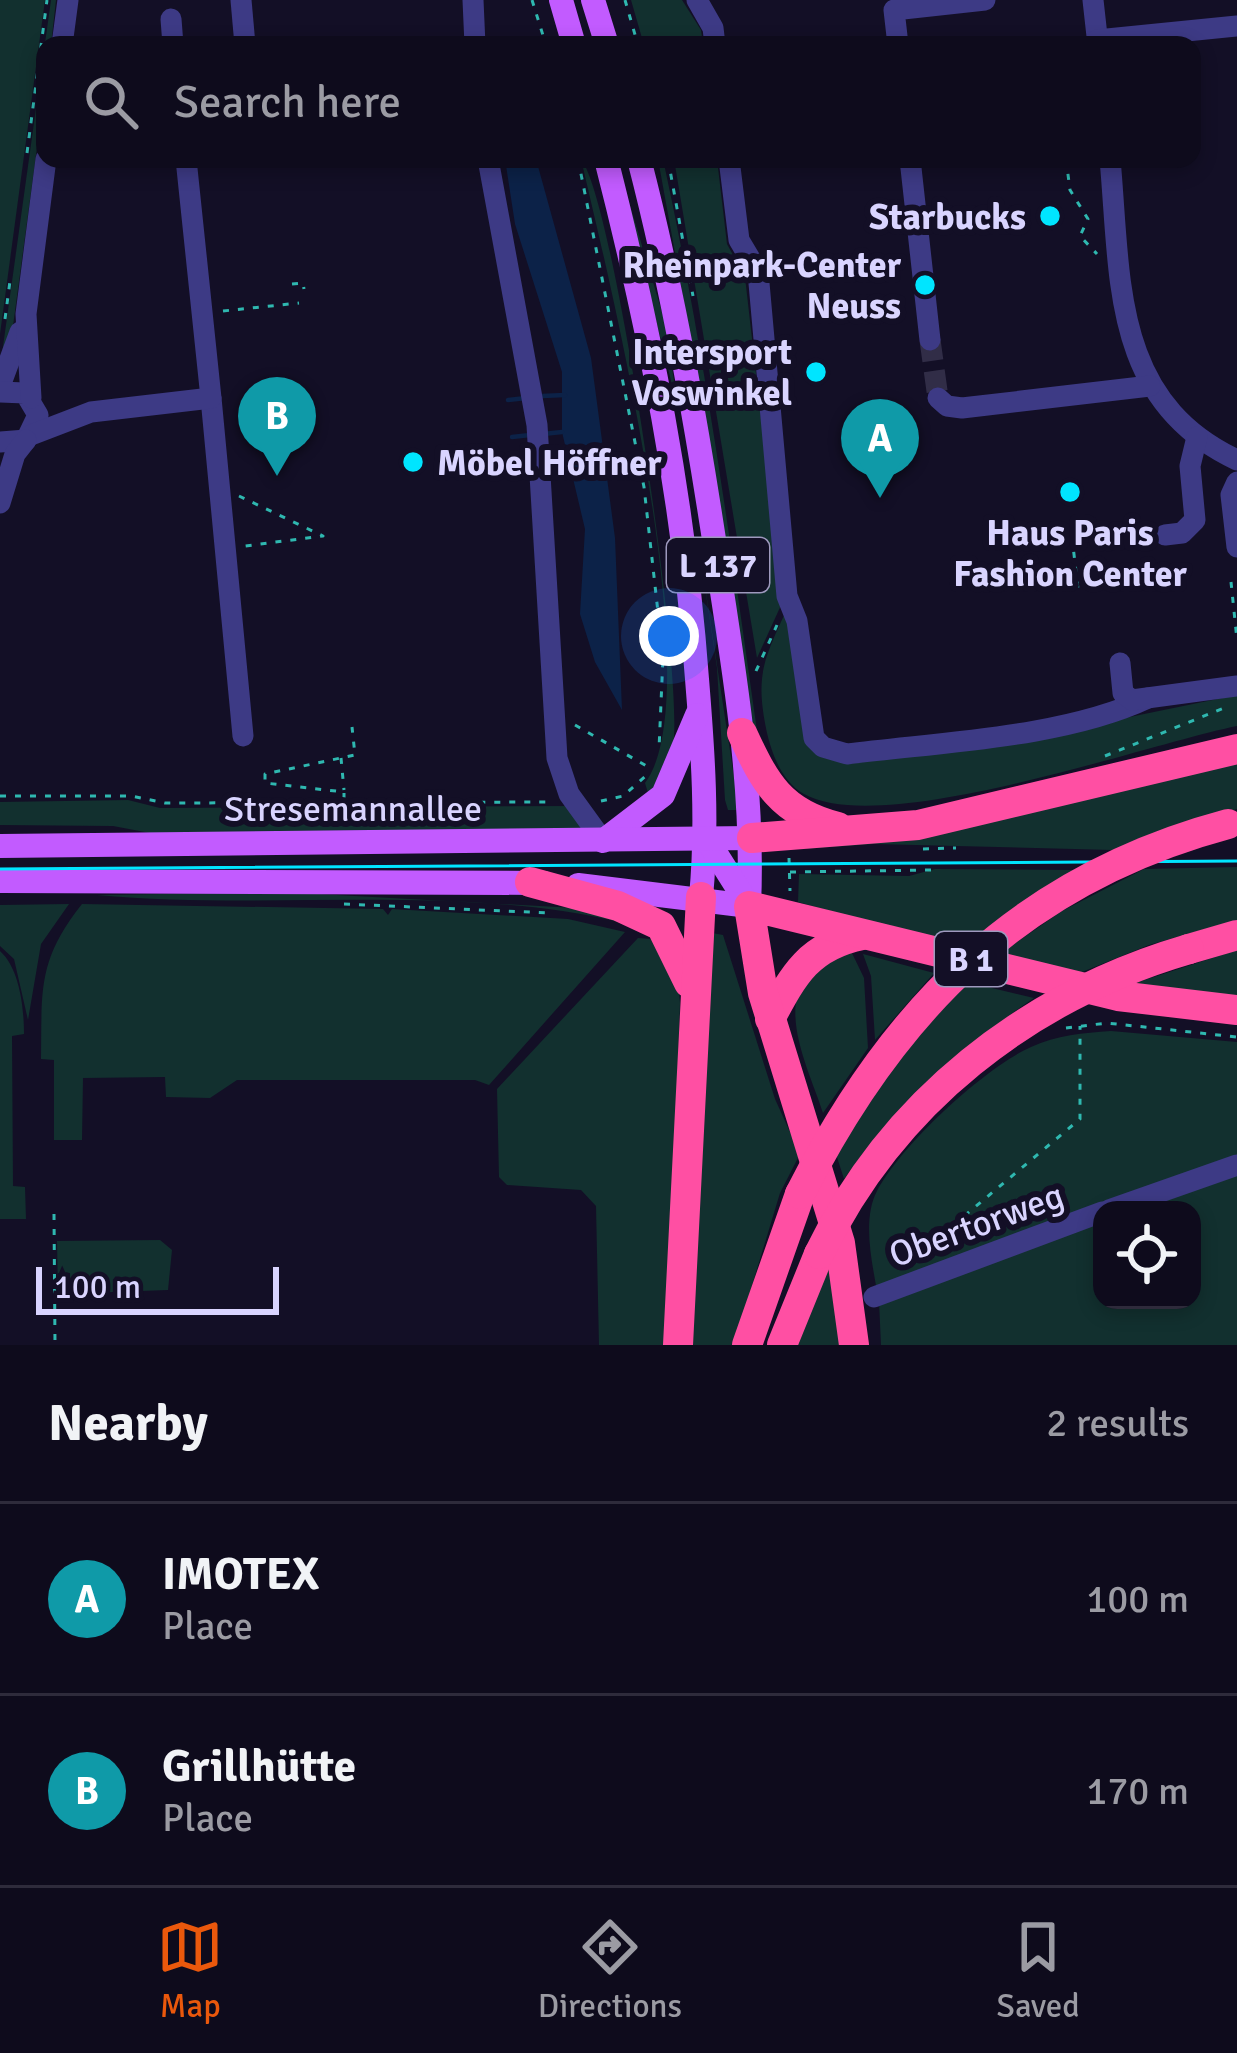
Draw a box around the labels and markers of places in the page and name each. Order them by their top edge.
place label: Starbucks [869,195,1026,240]
marker: Starbucks [1037,203,1063,229]
place label: Rheinpark-Center Neuss [623,243,902,329]
marker: Rheinpark-Center Neuss [912,272,938,298]
place label: Intersport Voswinkel [631,330,792,416]
marker: Intersport Voswinkel [803,359,829,385]
pin: B [238,377,316,476]
pin: A [841,399,919,498]
place label: Möbel Höffner [437,441,662,486]
marker: Möbel Höffner [400,449,426,475]
marker: Haus Paris Fashion Center [1057,479,1083,505]
place label: Haus Paris Fashion Center [953,511,1188,597]

